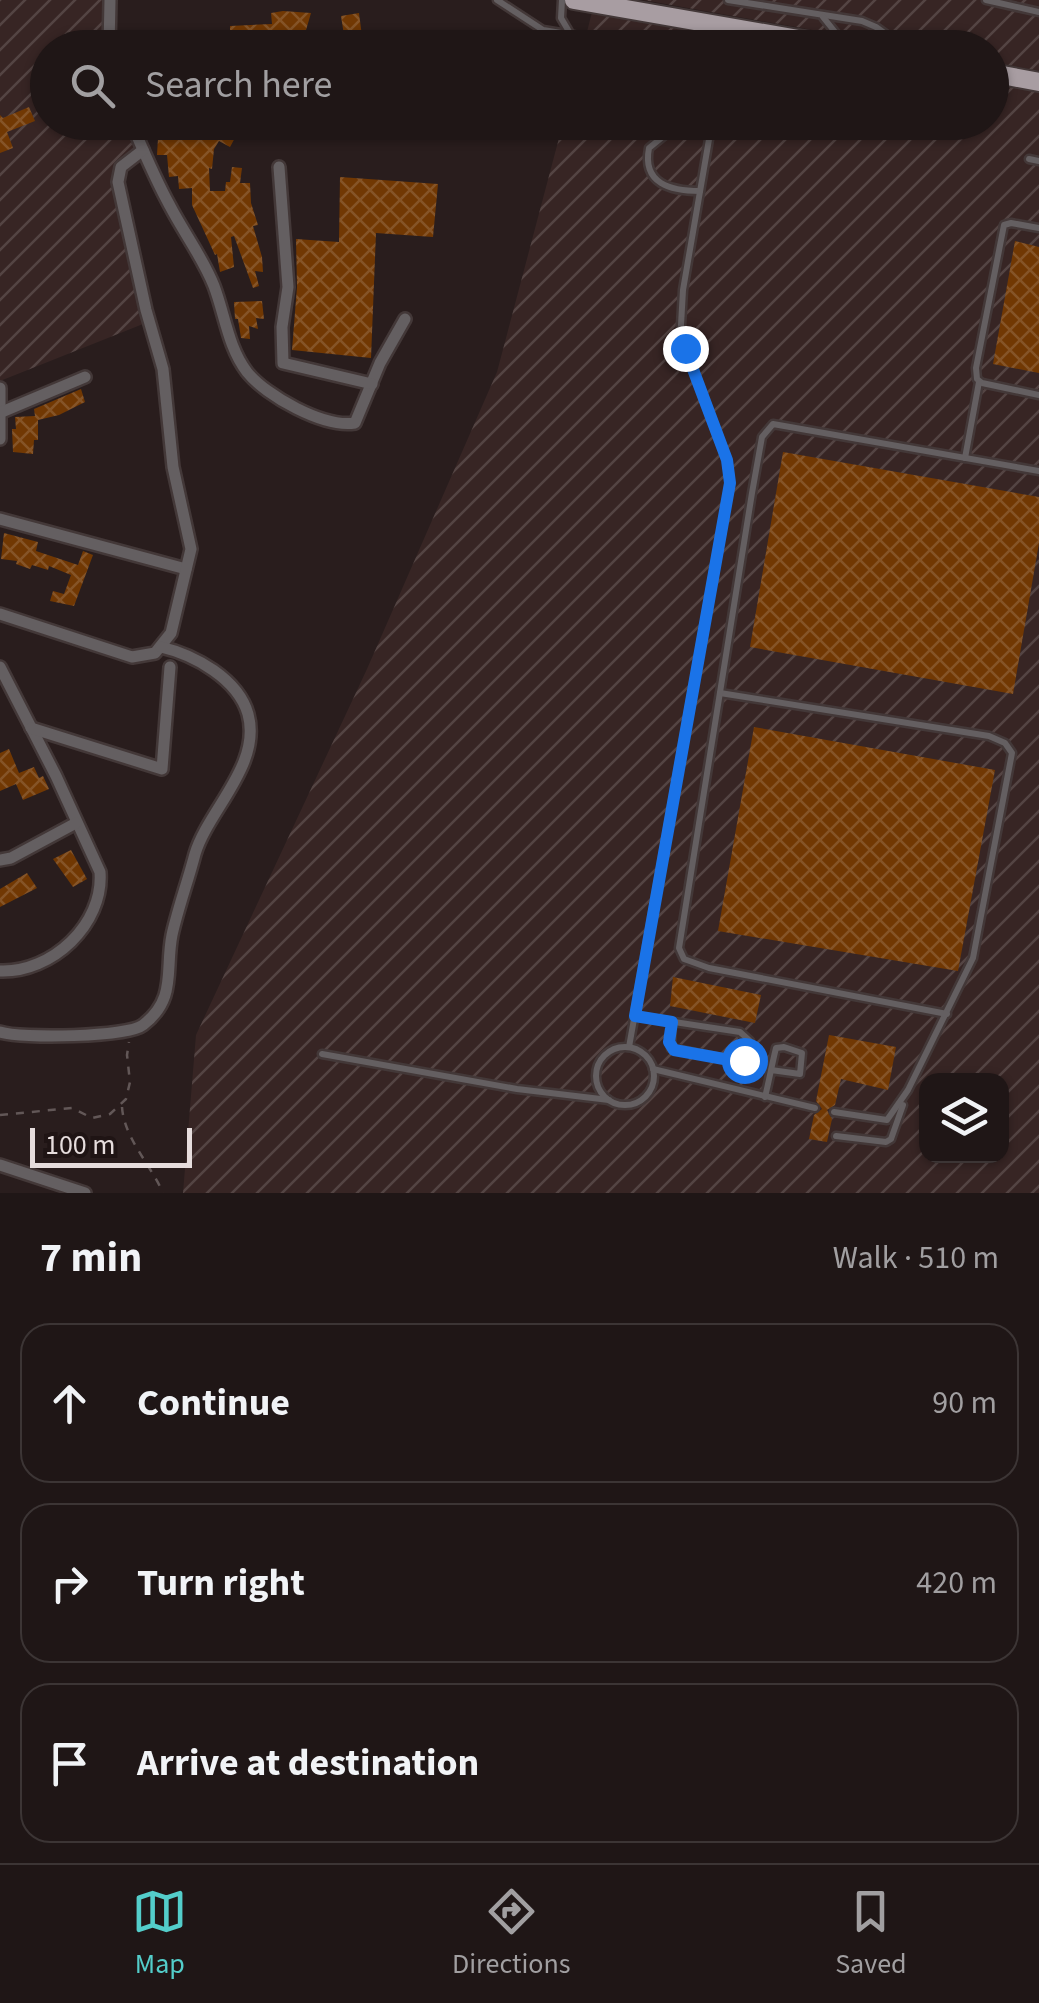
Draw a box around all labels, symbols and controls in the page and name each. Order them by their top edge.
search box [30,30,1009,140]
icon: search [65,58,120,113]
text: Search here [145,58,332,112]
route end [663,326,709,372]
route start [722,1038,768,1084]
map controls [919,1073,1009,1163]
button: layers [919,1073,1009,1163]
scale bar [30,1123,192,1168]
text: 100 m [45,1125,116,1165]
text: 7 min [40,1228,142,1288]
text: Walk · 510 m [833,1235,999,1281]
icon: ahead [42,1376,97,1431]
text: Continue [137,1376,290,1430]
text: 90 m [932,1380,997,1426]
icon: right [42,1556,97,1611]
text: Turn right [137,1556,305,1610]
text: 420 m [916,1560,997,1606]
icon: arrive [42,1736,97,1791]
text: Arrive at destination [137,1736,479,1790]
tab: Map [132,1884,187,1984]
tab: Directions [452,1884,571,1984]
tab: Saved [835,1884,907,1984]

